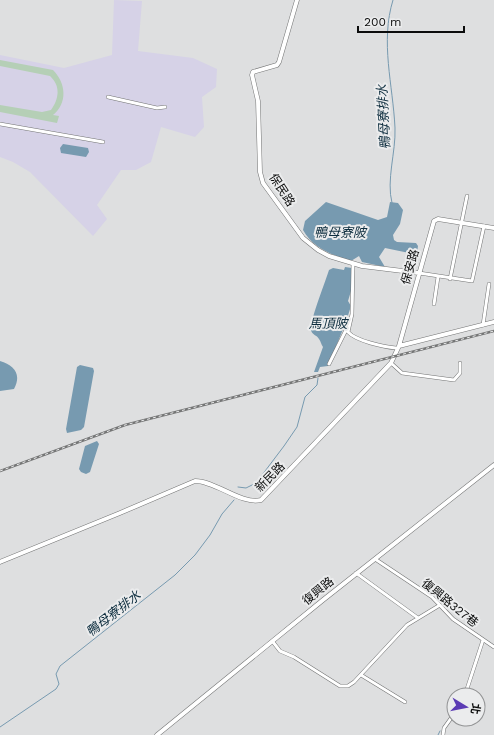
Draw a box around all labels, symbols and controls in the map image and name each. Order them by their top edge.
scale bar [358,8,464,34]
text: 200 m [364,15,401,29]
water label: 鴨母寮排水 [374,83,393,150]
street label: 保民路 [266,171,298,209]
water label: 鴨母寮陂 [314,225,368,240]
street label: 保安路 [398,248,422,286]
water label: 馬頂陂 [308,316,349,331]
street label: 新民路 [252,459,288,495]
street label: 復興路 [300,574,336,608]
street label: 復興路327巷 [419,576,481,630]
water label: 鴨母寮排水 [83,587,144,639]
north arrow [446,687,486,727]
text: 北 [468,702,483,715]

